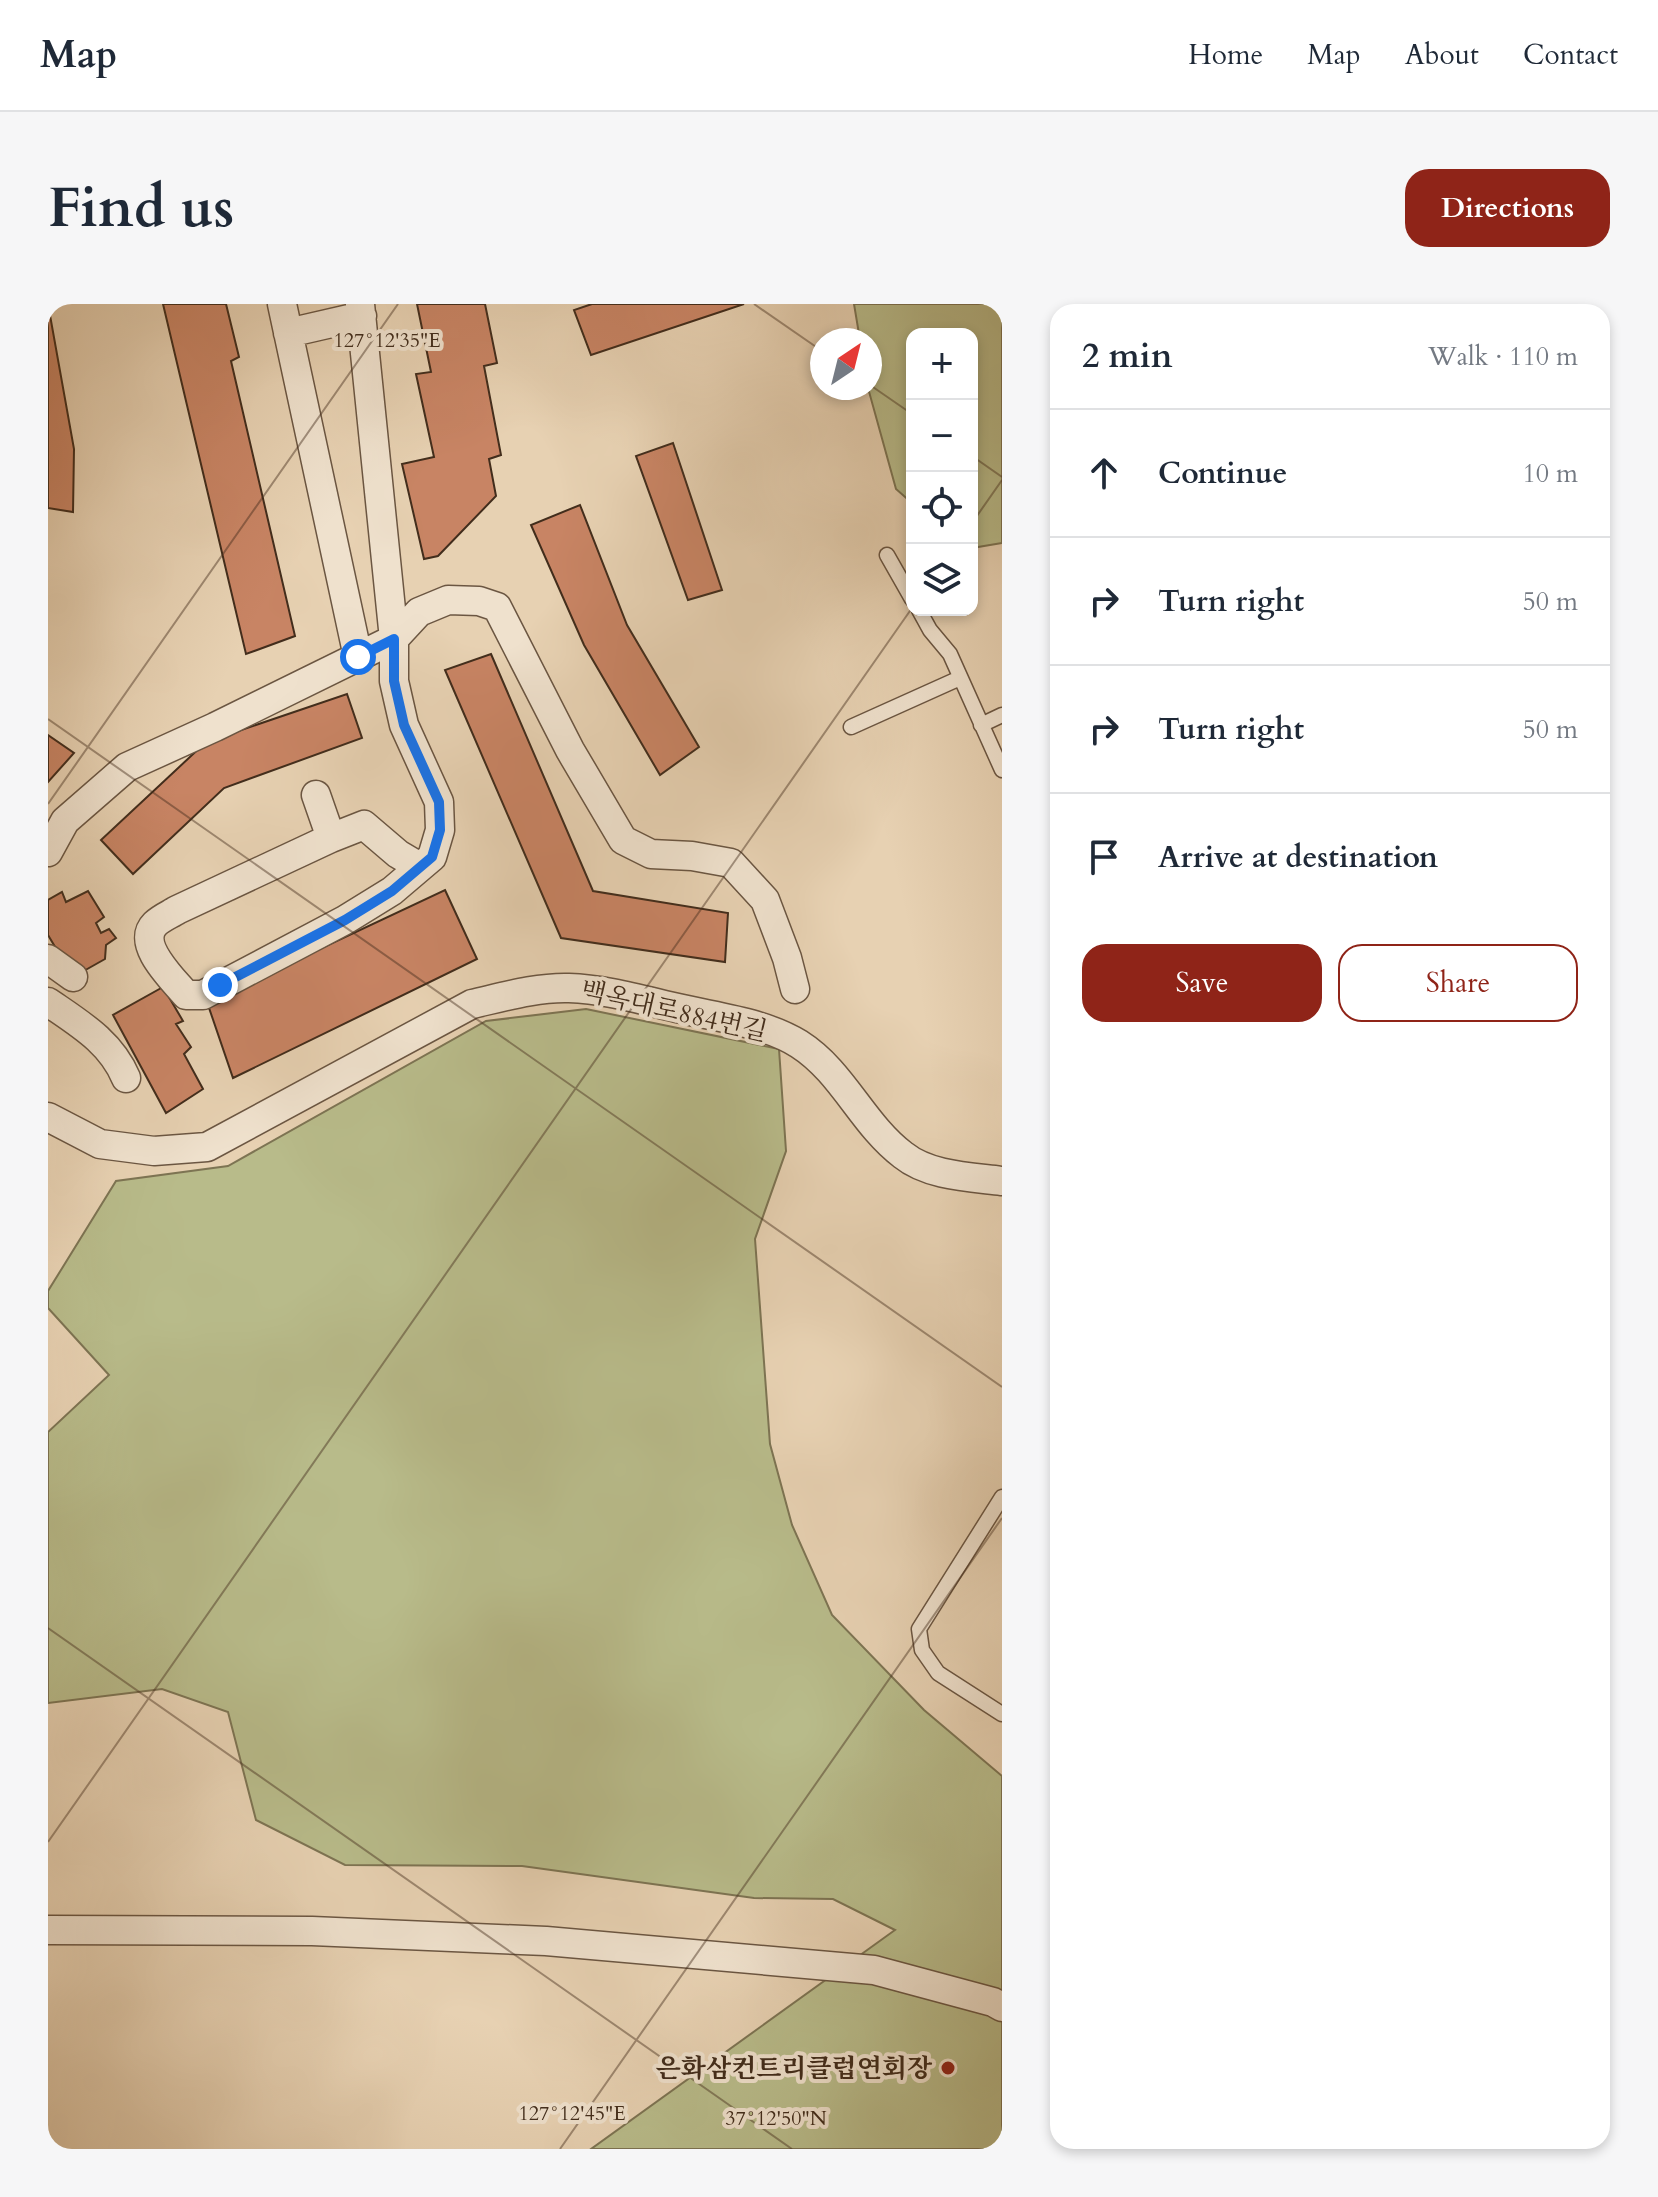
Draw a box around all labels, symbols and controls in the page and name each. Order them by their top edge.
text: Map [40,29,117,81]
text: Home [1188,36,1263,74]
text: Map [1307,36,1361,74]
text: About [1405,36,1479,74]
text: Contact [1523,36,1618,74]
button: Directions [1405,169,1610,247]
text: Find us [48,171,234,246]
text: 127°12'35"E [334,327,440,354]
north arrow [810,328,882,400]
map controls [906,328,978,616]
button: + [906,328,978,400]
text: 2 min [1082,333,1173,379]
text: Walk · 110 m [1428,339,1578,374]
button: − [906,400,978,472]
icon: ahead [1082,451,1126,495]
text: Continue [1158,453,1287,494]
text: 10 m [1522,456,1578,491]
button: locate [906,472,978,544]
button: layers [906,544,978,616]
icon: right [1082,579,1126,623]
text: Turn right [1158,581,1304,622]
text: 50 m [1522,584,1578,619]
route start [340,639,376,675]
icon: right [1082,707,1126,751]
text: Turn right [1158,709,1304,750]
text: 50 m [1522,712,1578,747]
icon: arrive [1082,835,1126,879]
text: Arrive at destination [1158,837,1438,878]
button: Save [1082,944,1322,1022]
button: Share [1338,944,1578,1022]
route end [202,967,238,1003]
street label: 백옥대로884번길 [577,973,771,1049]
place label: 은화삼컨트리클럽연회장 [656,2051,933,2086]
marker: 은화삼컨트리클럽연회장 [939,2059,957,2077]
text: 127°12'45"E [519,2100,625,2127]
text: 37°12'50"N [725,2105,827,2132]

